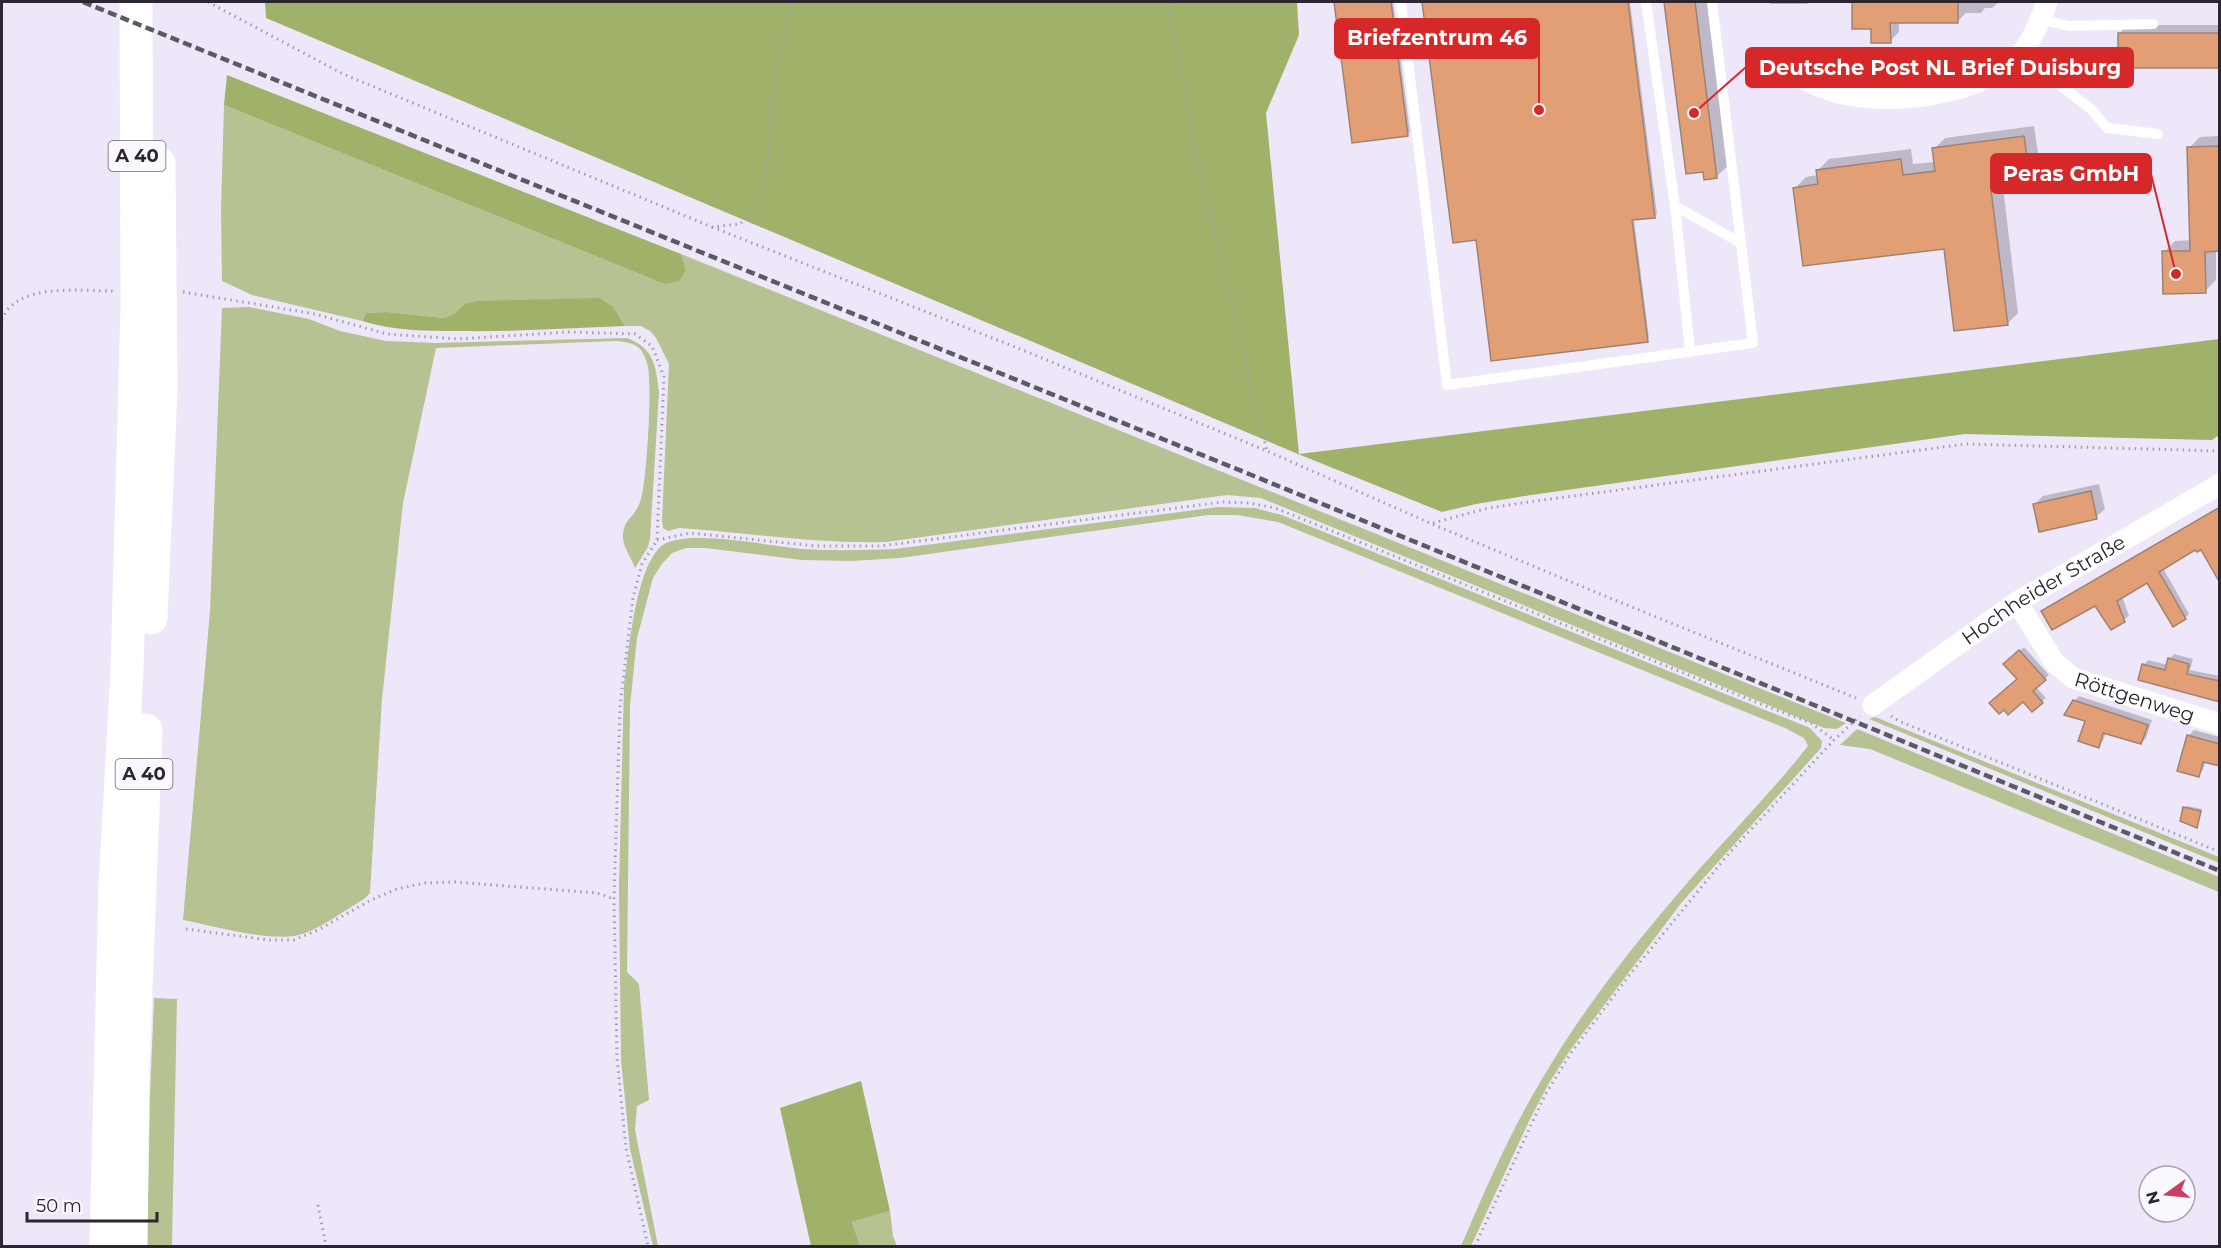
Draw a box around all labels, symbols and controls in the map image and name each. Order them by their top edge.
callout: Briefzentrum 46 [1335,19,1539,58]
text: Briefzentrum 46 [1347,25,1527,50]
callout: Deutsche Post NL Brief Duisburg [1746,48,2133,87]
text: Deutsche Post NL Brief Duisburg [1759,55,2121,80]
road number: A 40 [108,141,166,171]
callout: Peras GmbH [1991,154,2151,193]
text: Peras GmbH [2003,161,2139,186]
street label: Hochheider Straße [1957,530,2129,650]
street label: Röttgenweg [2072,667,2198,727]
road number: A 40 [116,759,172,789]
north arrow [2137,1164,2197,1224]
scale bar [27,1185,158,1223]
text: N [2142,1189,2164,1206]
text: 50 m [36,1195,82,1217]

